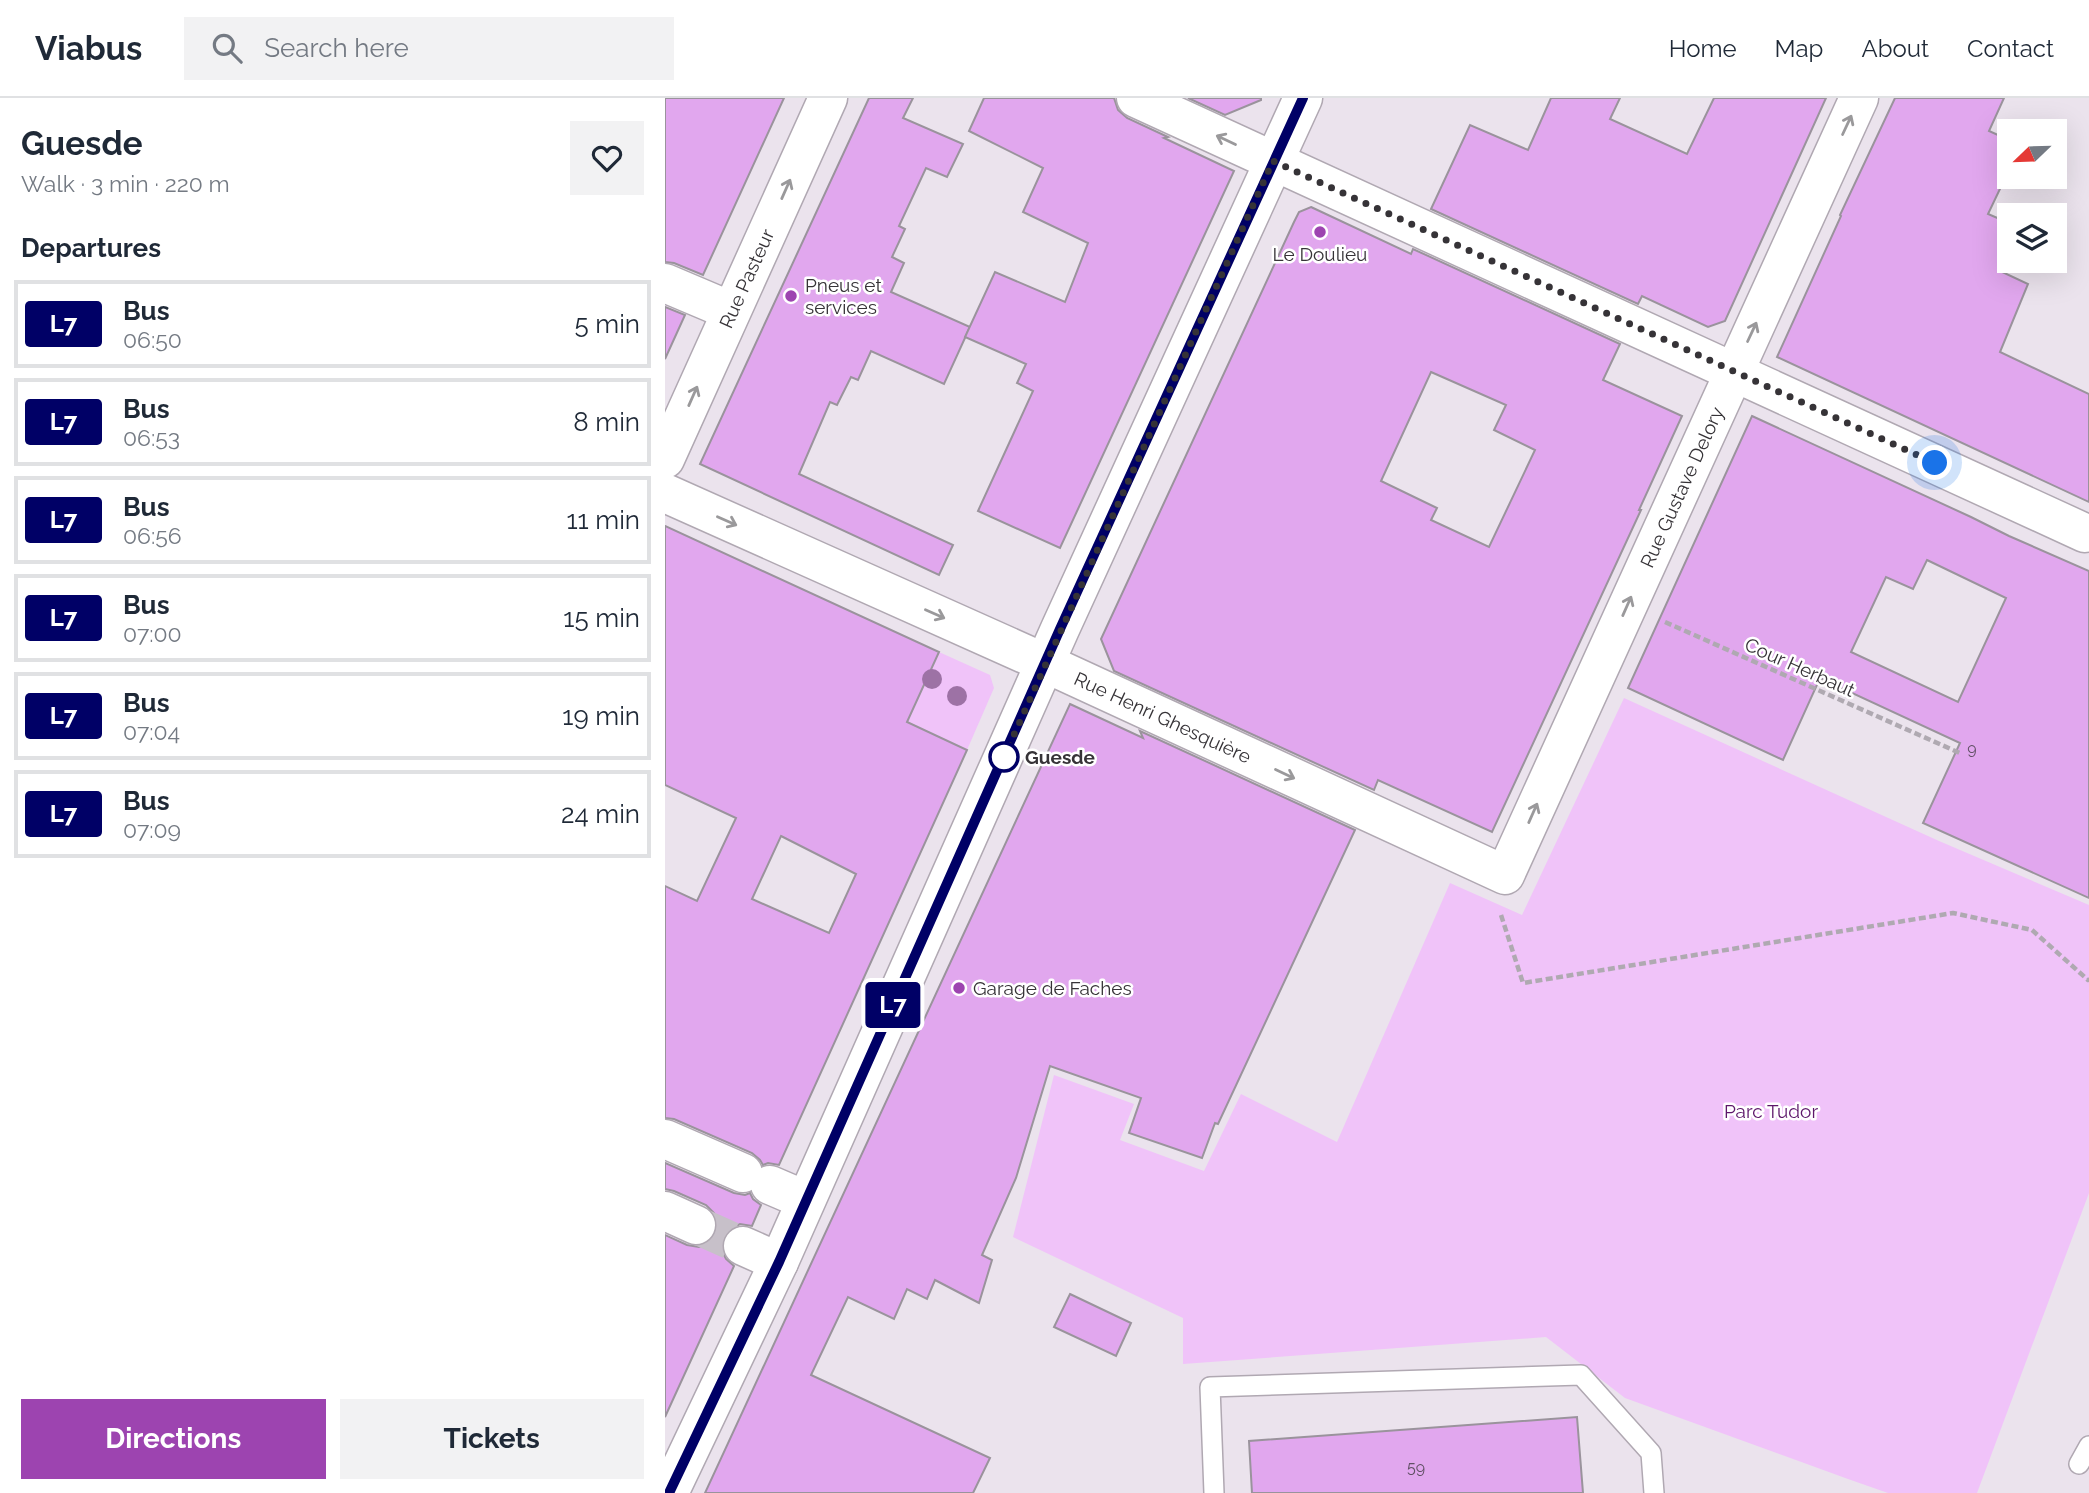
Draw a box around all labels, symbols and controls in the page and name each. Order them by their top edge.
search box [184,17,674,80]
text: Viabus [35,29,142,68]
icon: search [208,29,246,67]
text: Search here [264,33,409,63]
text: Home [1669,34,1737,63]
text: Map [1775,34,1823,63]
text: About [1861,34,1929,63]
text: Contact [1967,34,2054,63]
one-way arrow [1841,115,1854,136]
north arrow [1997,119,2067,189]
map controls [1997,119,2067,273]
button: heart [570,121,644,195]
text: Guesde [21,124,142,163]
one-way arrow [1216,133,1237,146]
text: Walk · 3 min · 220 m [21,170,230,197]
one-way arrow [780,179,793,200]
button: layers [1997,203,2067,273]
marker: Le Doulieu [1312,224,1328,240]
street label: Rue Pasteur [715,225,778,331]
text: Departures [21,233,161,263]
place label: Le Doulieu [1273,243,1367,265]
place label: Pneus et services [805,274,882,318]
marker: Pneus et services [783,288,799,304]
text: Bus [123,296,170,326]
text: L7 [50,309,77,338]
text: 5 min [574,309,640,339]
one-way arrow [1746,322,1759,343]
text: 06:50 [123,326,182,353]
one-way arrow [687,386,700,408]
text: Bus [123,394,170,424]
street label: Rue Gustave Delory [1636,403,1728,571]
text: L7 [50,407,77,436]
text: 8 min [573,407,640,437]
text: 06:53 [123,424,180,451]
your location [1917,445,1952,480]
text: Bus [123,492,170,522]
text: L7 [50,505,77,534]
text: 11 min [566,505,640,535]
one-way arrow [716,515,737,528]
text: 06:56 [123,522,182,549]
text: Bus [123,590,170,620]
one-way arrow [1621,595,1634,617]
text: L7 [50,603,77,632]
text: 15 min [563,603,640,633]
one-way arrow [924,608,945,621]
text: 07:00 [123,620,182,647]
street label: Cour Herbaut [1742,633,1859,701]
street label: Rue Henri Ghesquière [1071,667,1255,768]
text: Bus [123,688,170,718]
text: L7 [50,701,77,730]
text: 19 min [562,701,640,731]
text: 07:04 [123,718,180,745]
house number: 9 [1967,739,1977,758]
marker: Guesde [989,742,1019,772]
place label: Guesde [1025,746,1095,768]
one-way arrow [1274,768,1295,781]
text: Bus [123,786,170,816]
text: L7 [50,799,77,828]
text: 24 min [561,799,640,829]
one-way arrow [1527,803,1540,824]
text: 07:09 [123,816,181,843]
place label: Garage de Faches [973,977,1132,999]
marker: Garage de Faches [951,980,967,996]
line badge: L7 [861,982,925,1028]
text: L7 [879,990,907,1019]
park label: Parc Tudor [1724,1100,1818,1122]
button: Directions [21,1399,326,1479]
button: Tickets [340,1399,644,1479]
house number: 59 [1407,1458,1425,1477]

